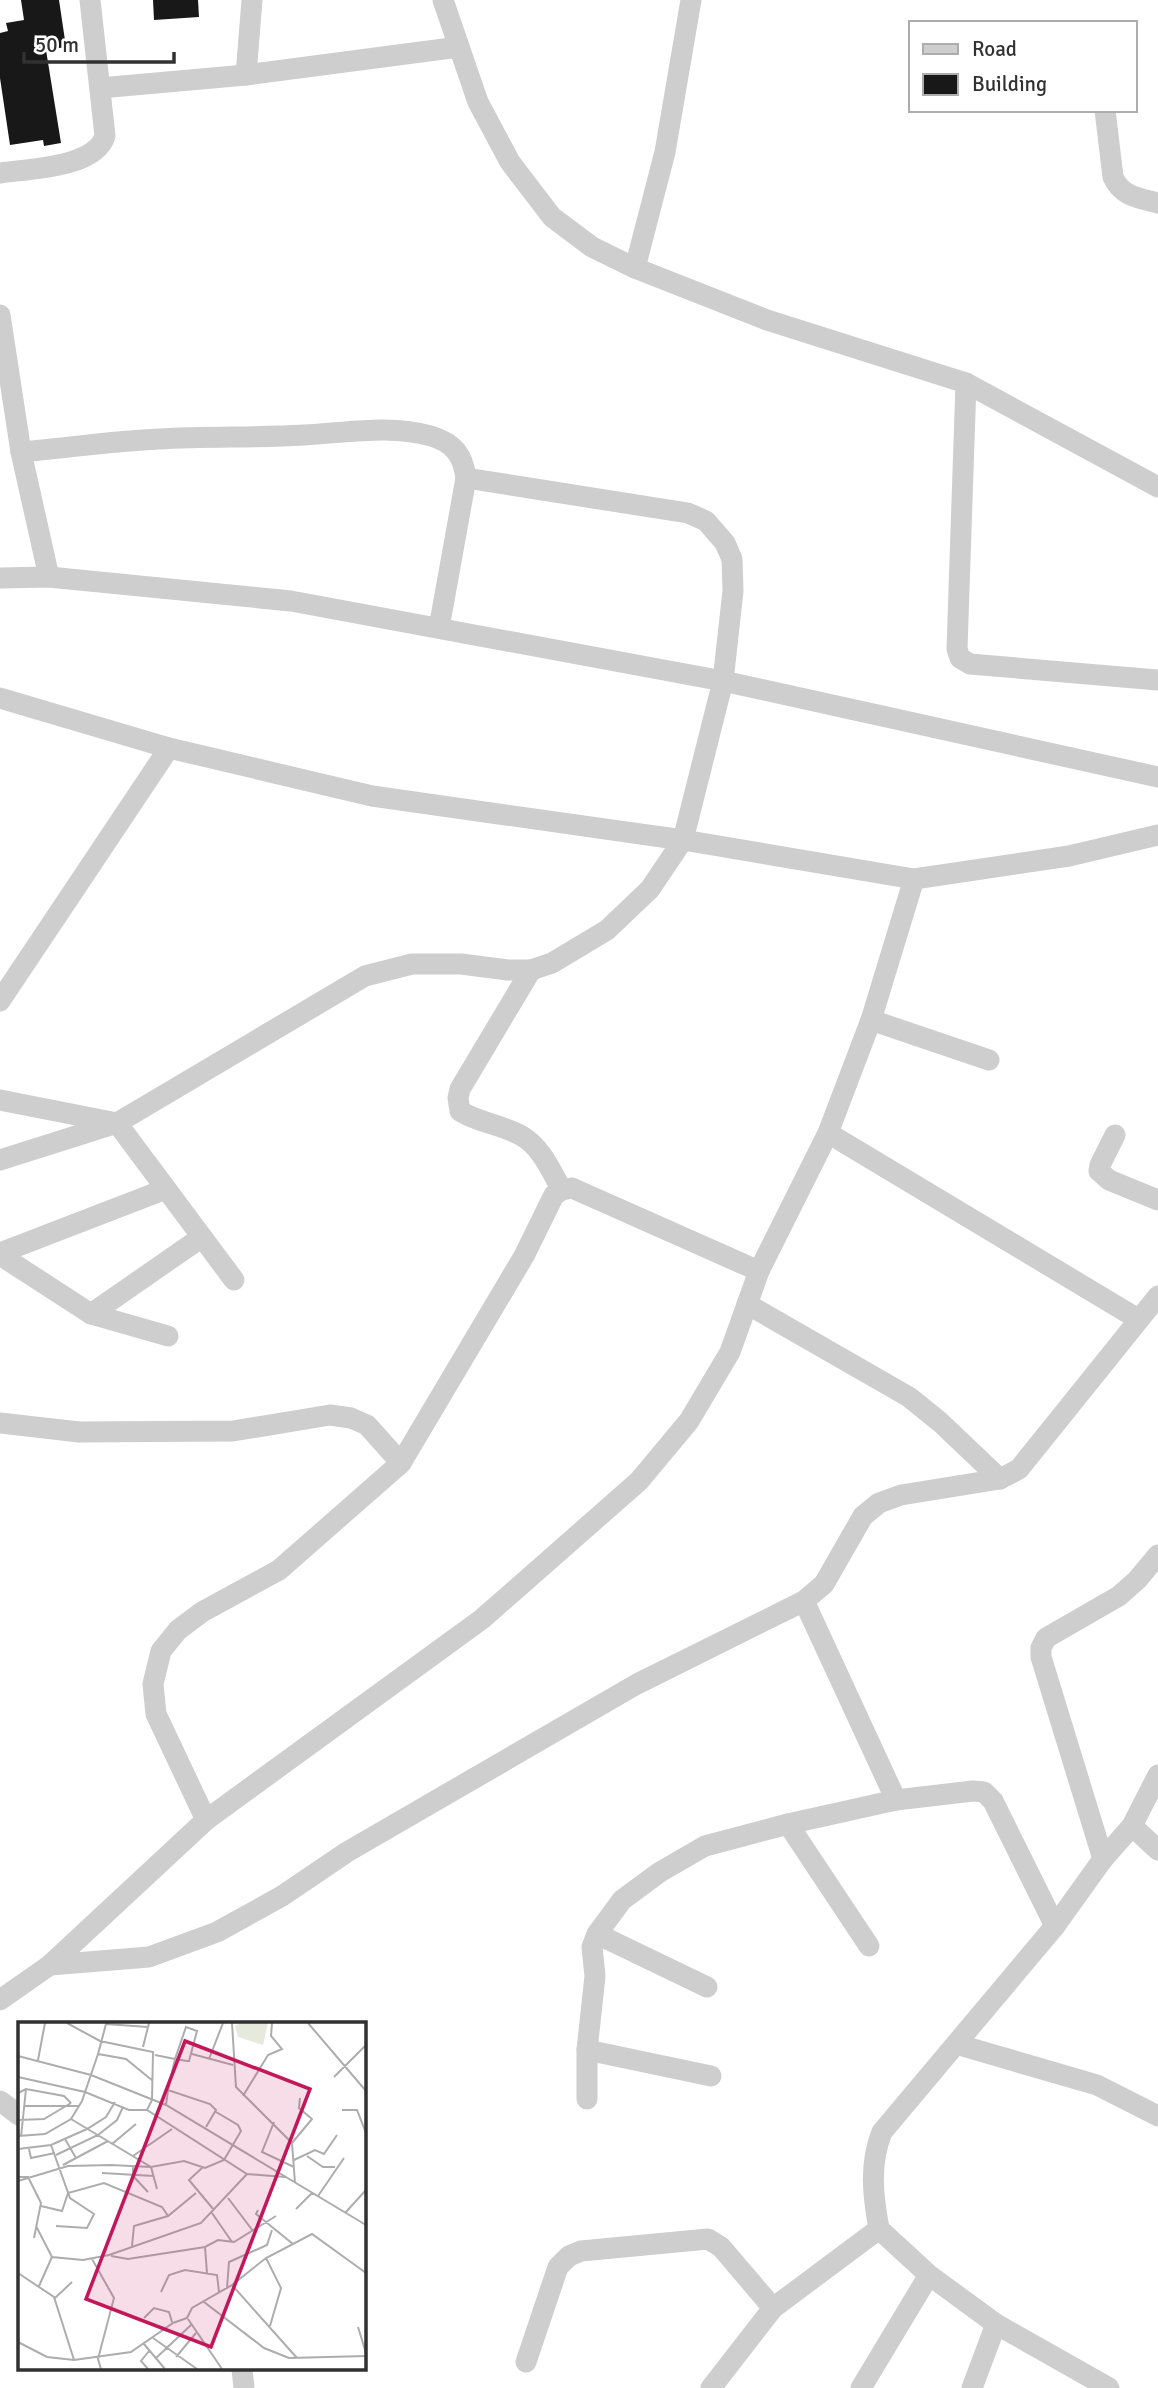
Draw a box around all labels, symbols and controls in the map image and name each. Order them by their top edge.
scale bar [24,21,175,65]
legend [909,21,1137,112]
text: 50 m [35,32,79,58]
text: Road [972,36,1017,62]
text: Building [972,71,1047,97]
inset map [18,2022,366,2370]

